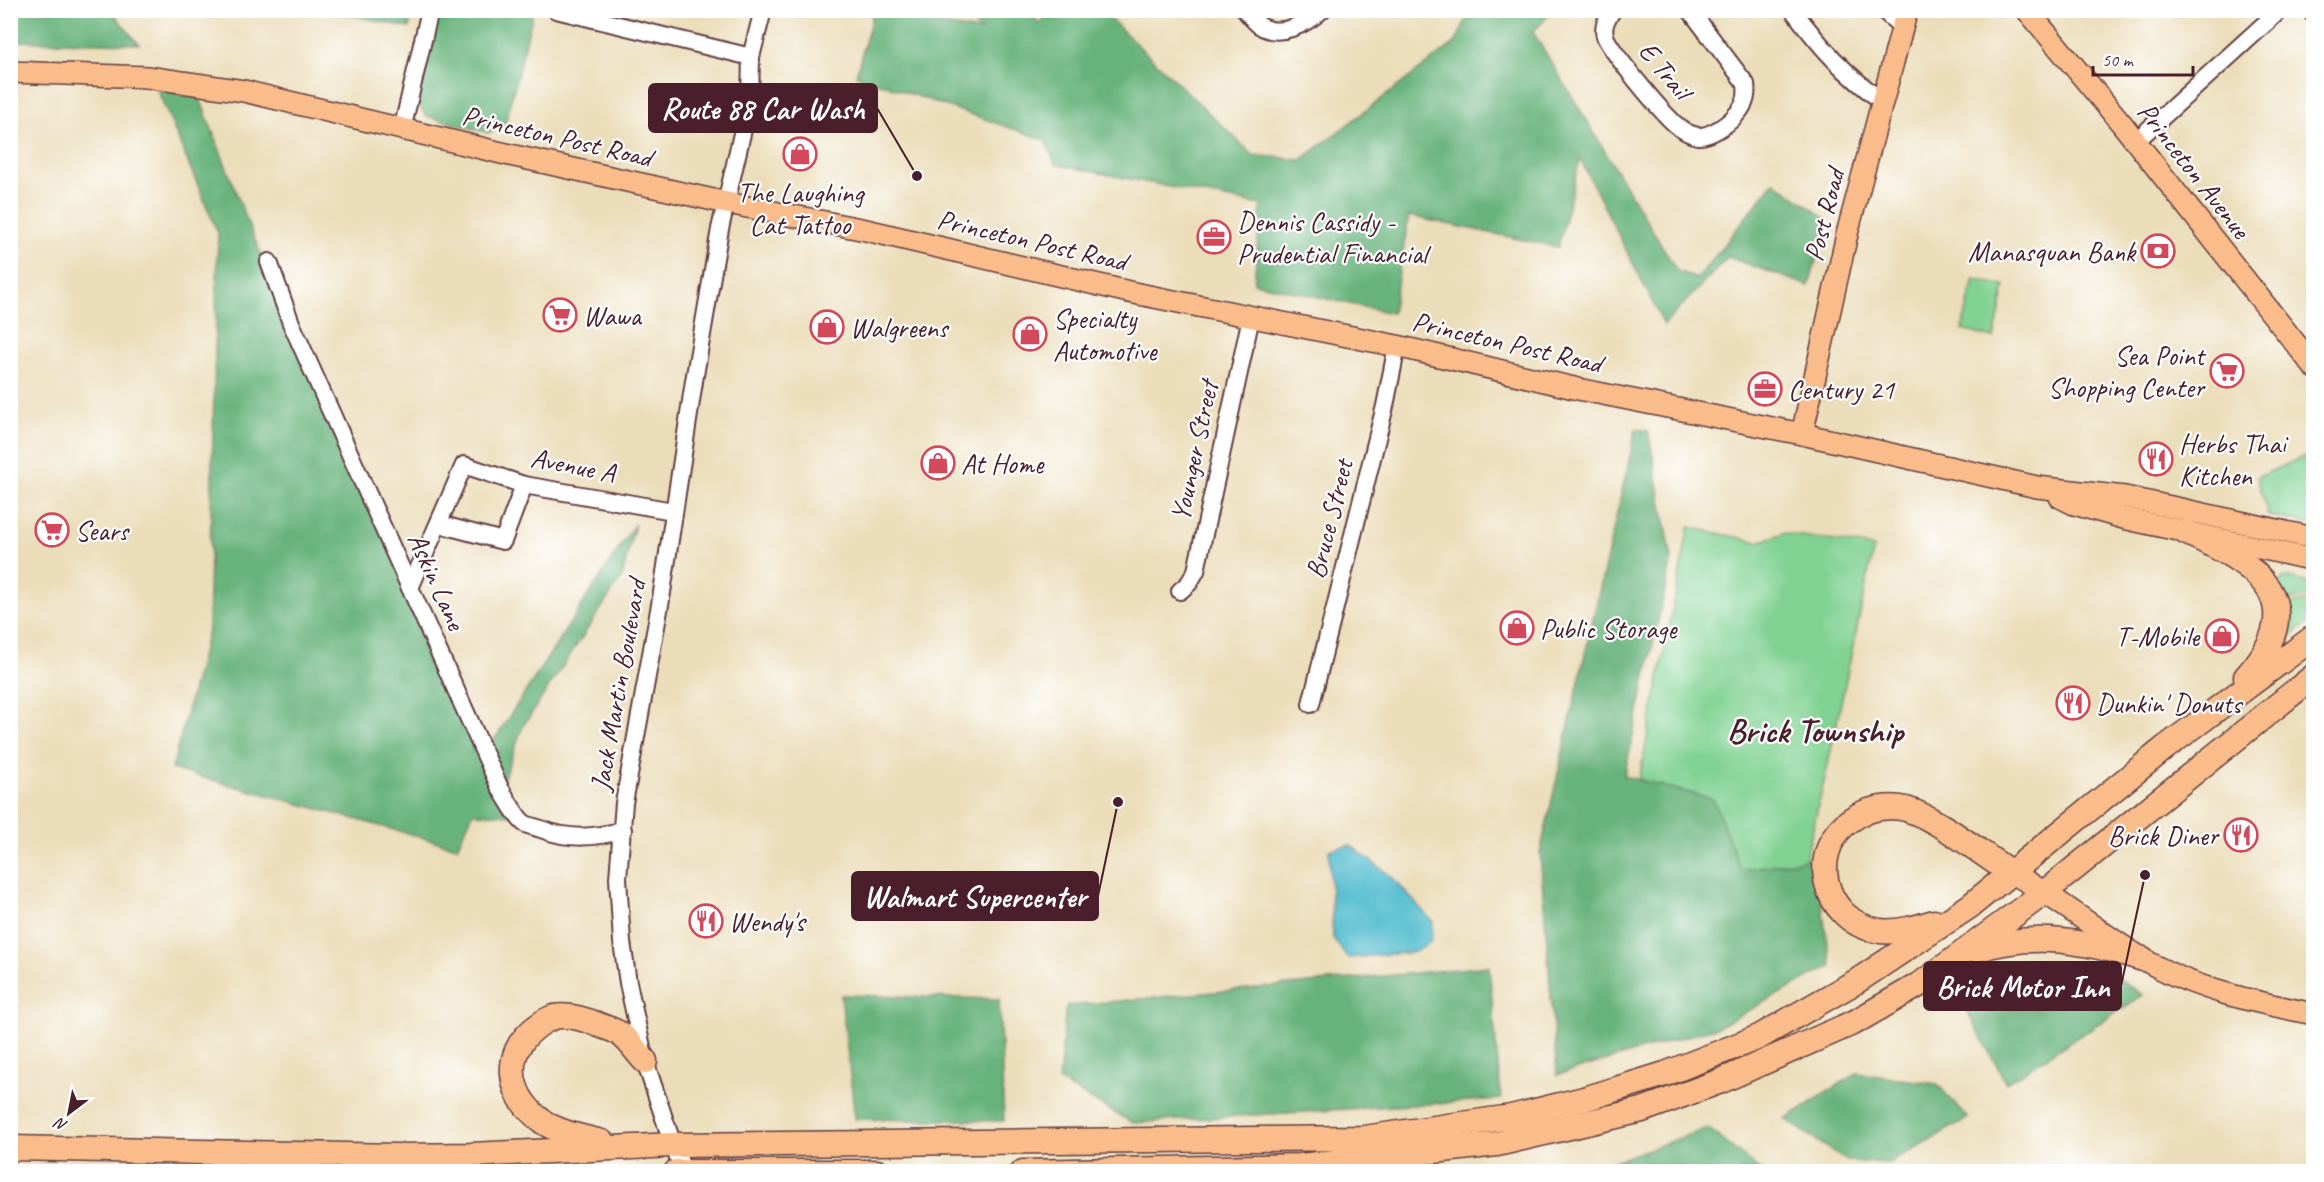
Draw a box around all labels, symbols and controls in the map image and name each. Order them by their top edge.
street label: E Trail [1631,34,1702,110]
scale bar [2093,39,2194,77]
text: 50 m [2102,49,2135,71]
callout: Route 88 Car Wash [649,84,877,132]
text: Route 88 Car Wash [661,90,866,128]
street label: Princeton Avenue [2130,95,2259,247]
street label: Princeton Post Road [459,97,659,176]
shop icon: The Laughing Cat Tattoo [782,136,818,172]
street label: Post Road [1796,161,1853,265]
place label: The Laughing Cat Tattoo [737,175,865,242]
street label: Princeton Post Road [934,201,1134,280]
place label: Dennis Cassidy - Prudential Financial [1237,204,1432,271]
office icon: Dennis Cassidy - Prudential Financial [1196,219,1232,255]
bank icon: Manasquan Bank [2140,233,2176,269]
place label: Manasquan Bank [1968,234,2137,269]
supermarket icon: Wawa [542,297,578,333]
place label: Wawa [583,298,643,333]
place label: Specialty Automotive [1053,301,1158,368]
street label: Princeton Post Road [1409,303,1609,382]
shop icon: Walgreens [809,309,845,345]
place label: Walgreens [850,310,950,345]
shop icon: Specialty Automotive [1012,316,1048,352]
place label: Sea Point Shopping Center [2048,338,2207,405]
supermarket icon: Sea Point Shopping Center [2209,353,2245,389]
office icon: Century 21 [1747,371,1783,407]
place label: Century 21 [1788,372,1896,407]
street label: Younger Street [1162,374,1227,524]
place label: Herbs Thai Kitchen [2179,426,2290,493]
street label: Avenue A [528,440,620,491]
restaurant icon: Herbs Thai Kitchen [2138,441,2174,477]
shop icon: At Home [920,445,956,481]
place label: At Home [961,446,1045,481]
street label: Bruce Street [1297,453,1361,582]
supermarket icon: Sears [34,512,70,548]
place label: Sears [75,513,130,548]
street label: Askin Lane [400,527,475,637]
street label: Jack Martin Boulevard [582,573,654,795]
shop icon: Public Storage [1499,610,1535,646]
place label: Public Storage [1540,611,1678,646]
shop icon: T-Mobile [2204,618,2240,654]
place label: T-Mobile [2116,619,2201,654]
restaurant icon: Dunkin' Donuts [2055,685,2091,721]
place label: Dunkin' Donuts [2096,686,2244,721]
district label: Brick Township [1727,709,1906,752]
restaurant icon: Brick Diner [2223,817,2259,853]
place label: Brick Diner [2108,818,2220,853]
callout: Walmart Supercenter [852,872,1098,920]
text: Walmart Supercenter [864,878,1089,916]
restaurant icon: Wendy's [688,903,724,939]
place label: Wendy's [729,904,807,939]
callout: Brick Motor Inn [1924,962,2121,1010]
text: Brick Motor Inn [1936,968,2111,1006]
north arrow [39,1083,99,1143]
text: N [49,1112,71,1136]

